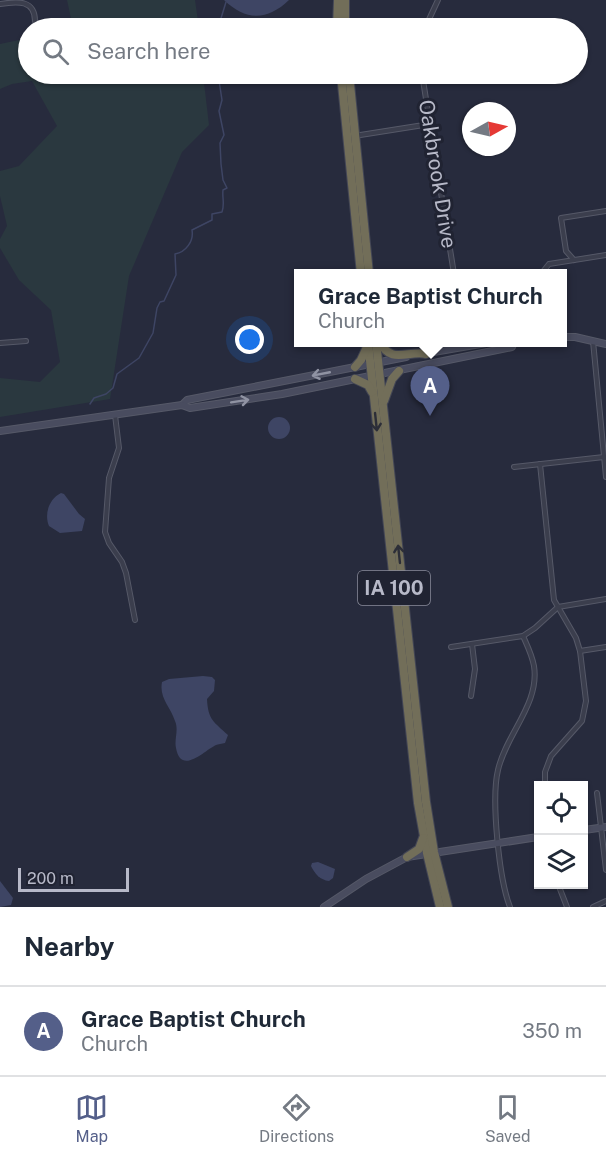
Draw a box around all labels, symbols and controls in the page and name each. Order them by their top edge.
search box [18,18,588,84]
icon: search [39,35,72,68]
text: Search here [87,38,211,64]
street label: Oakbrook Drive [414,98,462,250]
north arrow [462,102,516,156]
popup [294,269,567,347]
text: Grace Baptist Church [318,283,543,309]
text: Church [318,309,385,333]
your location [235,325,264,354]
pin: A [410,366,450,416]
one-way arrow [312,369,331,380]
one-way arrow [230,395,249,406]
one-way arrow [371,411,382,431]
one-way arrow [393,545,404,565]
road number: IA 100 [358,571,430,605]
map controls [534,781,588,889]
button: locate [534,781,588,835]
button: layers [534,835,588,889]
scale bar [18,865,129,892]
text: 200 m [27,869,74,888]
text: Nearby [24,931,114,962]
text: Grace Baptist Church [81,1006,306,1032]
text: A [36,1019,51,1043]
text: 350 m [522,1019,582,1043]
text: Church [81,1032,148,1056]
tab: Map [75,1091,108,1146]
tab: Directions [259,1091,334,1146]
tab: Saved [485,1091,531,1146]

